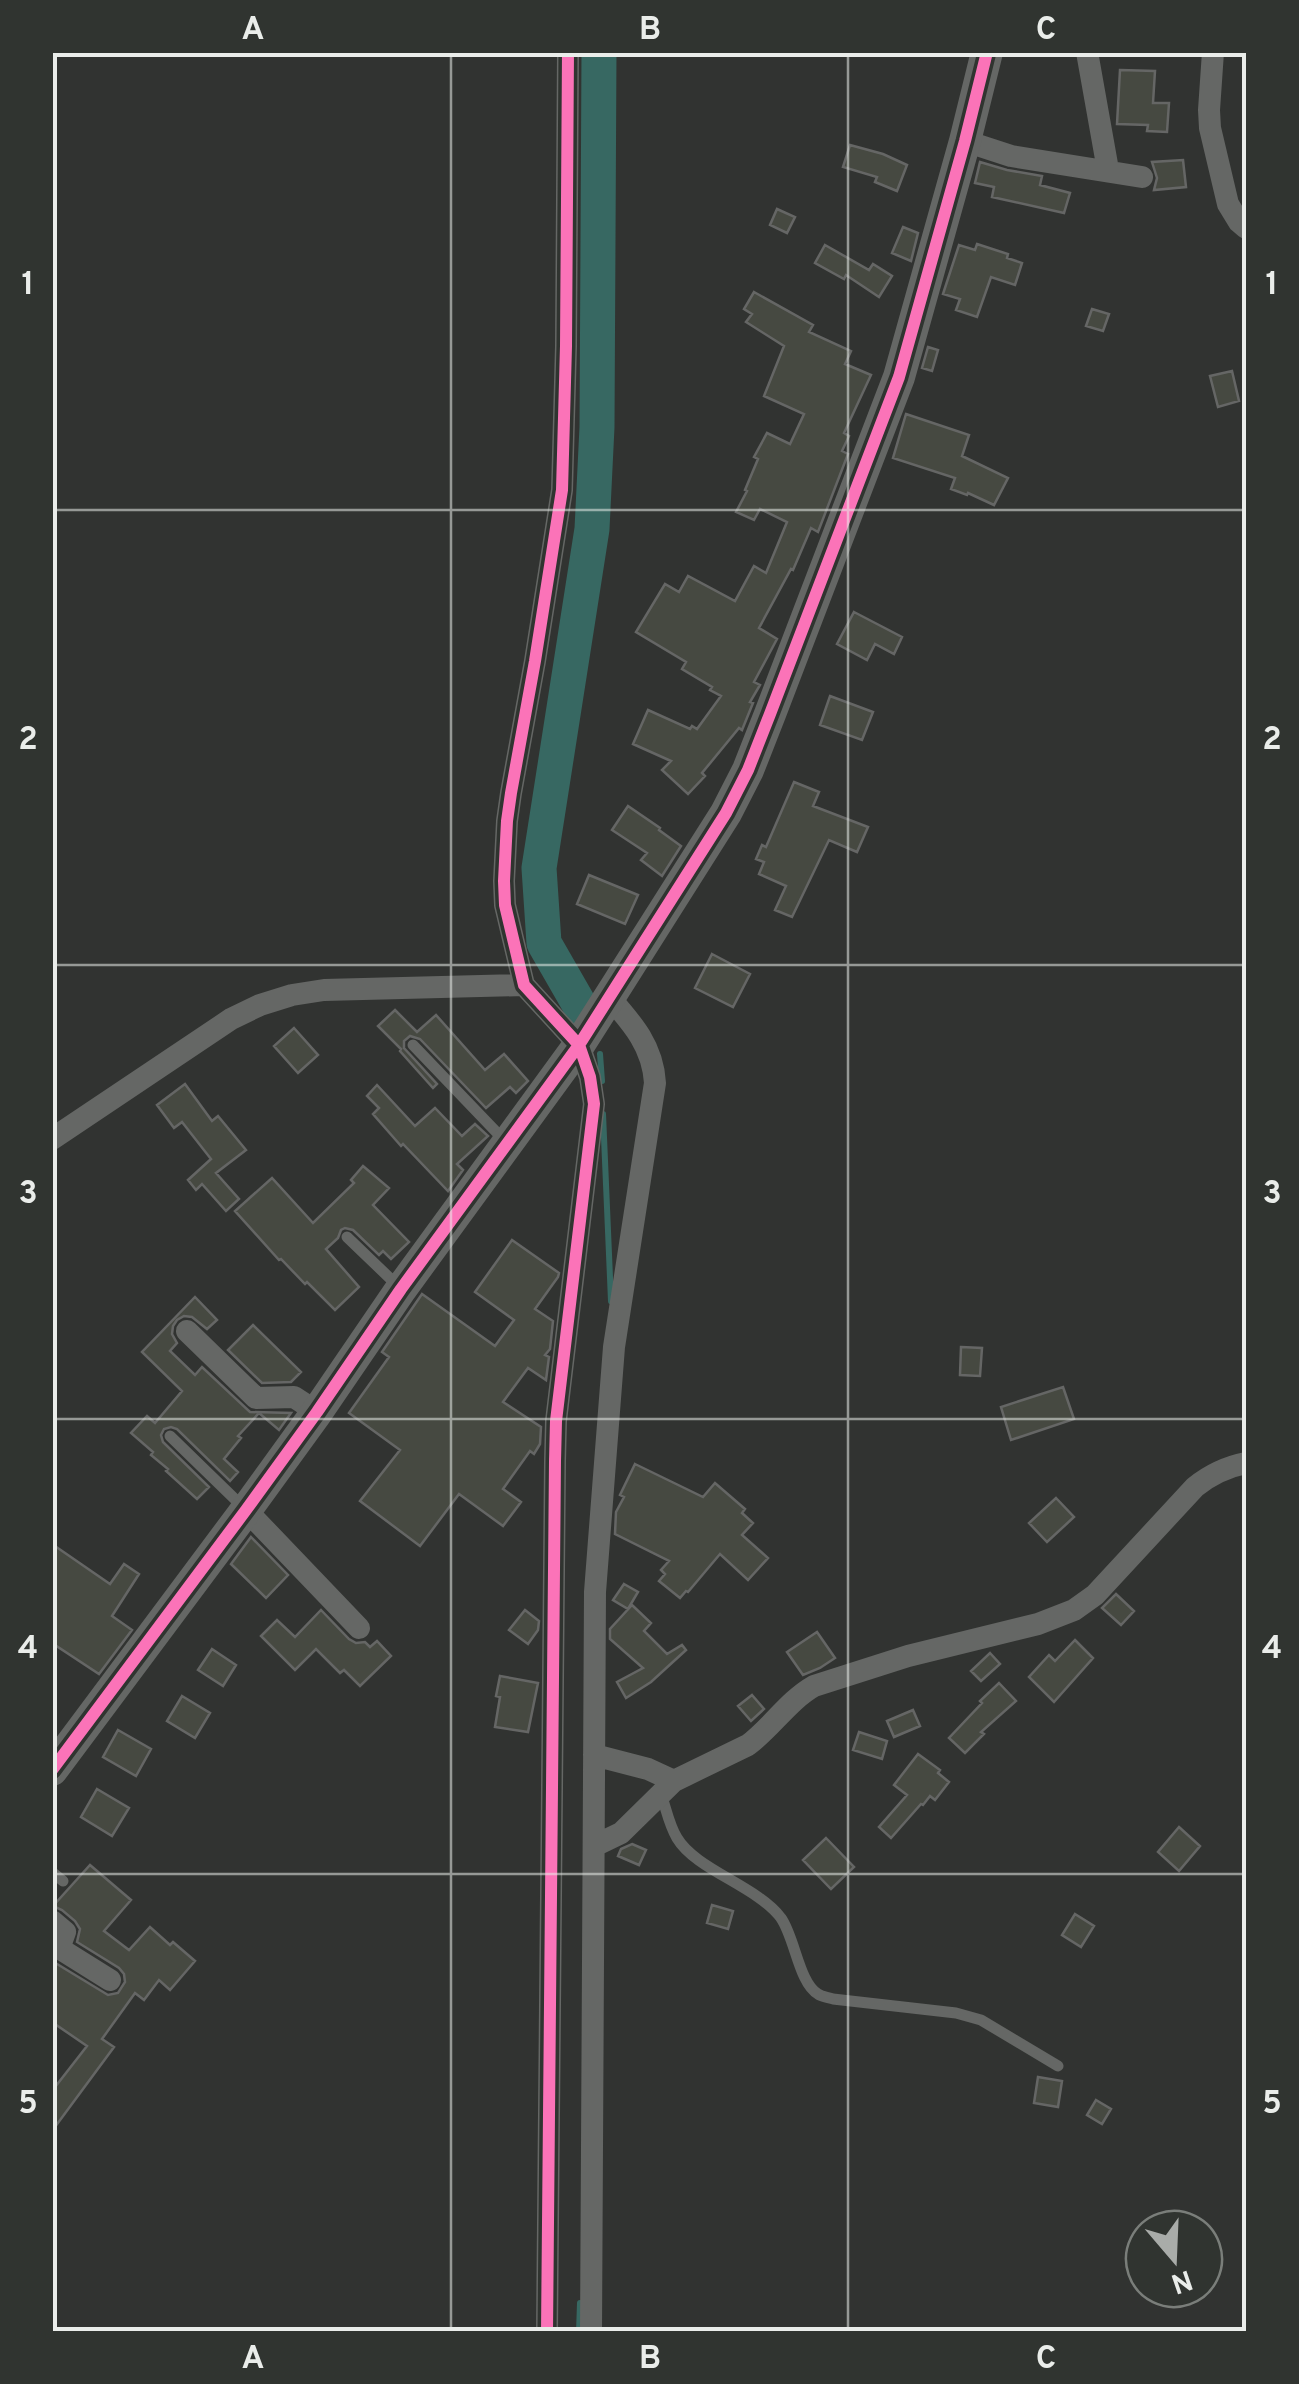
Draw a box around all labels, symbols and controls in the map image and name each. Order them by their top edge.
text: A [242,11,264,51]
text: B [639,11,661,51]
text: C [1036,11,1056,51]
text: 1 [22,266,34,306]
text: 1 [1266,266,1278,306]
text: 2 [18,721,38,761]
text: 2 [1262,721,1282,761]
text: 3 [18,1175,38,1215]
text: 3 [1262,1175,1282,1215]
text: 4 [18,1630,38,1670]
text: 4 [1262,1630,1282,1670]
text: 5 [18,2085,38,2125]
text: 5 [1262,2085,1282,2125]
north arrow [1124,2209,1224,2309]
text: N [1166,2260,1197,2300]
text: A [242,2340,264,2380]
text: B [639,2340,661,2380]
text: C [1036,2340,1056,2380]

